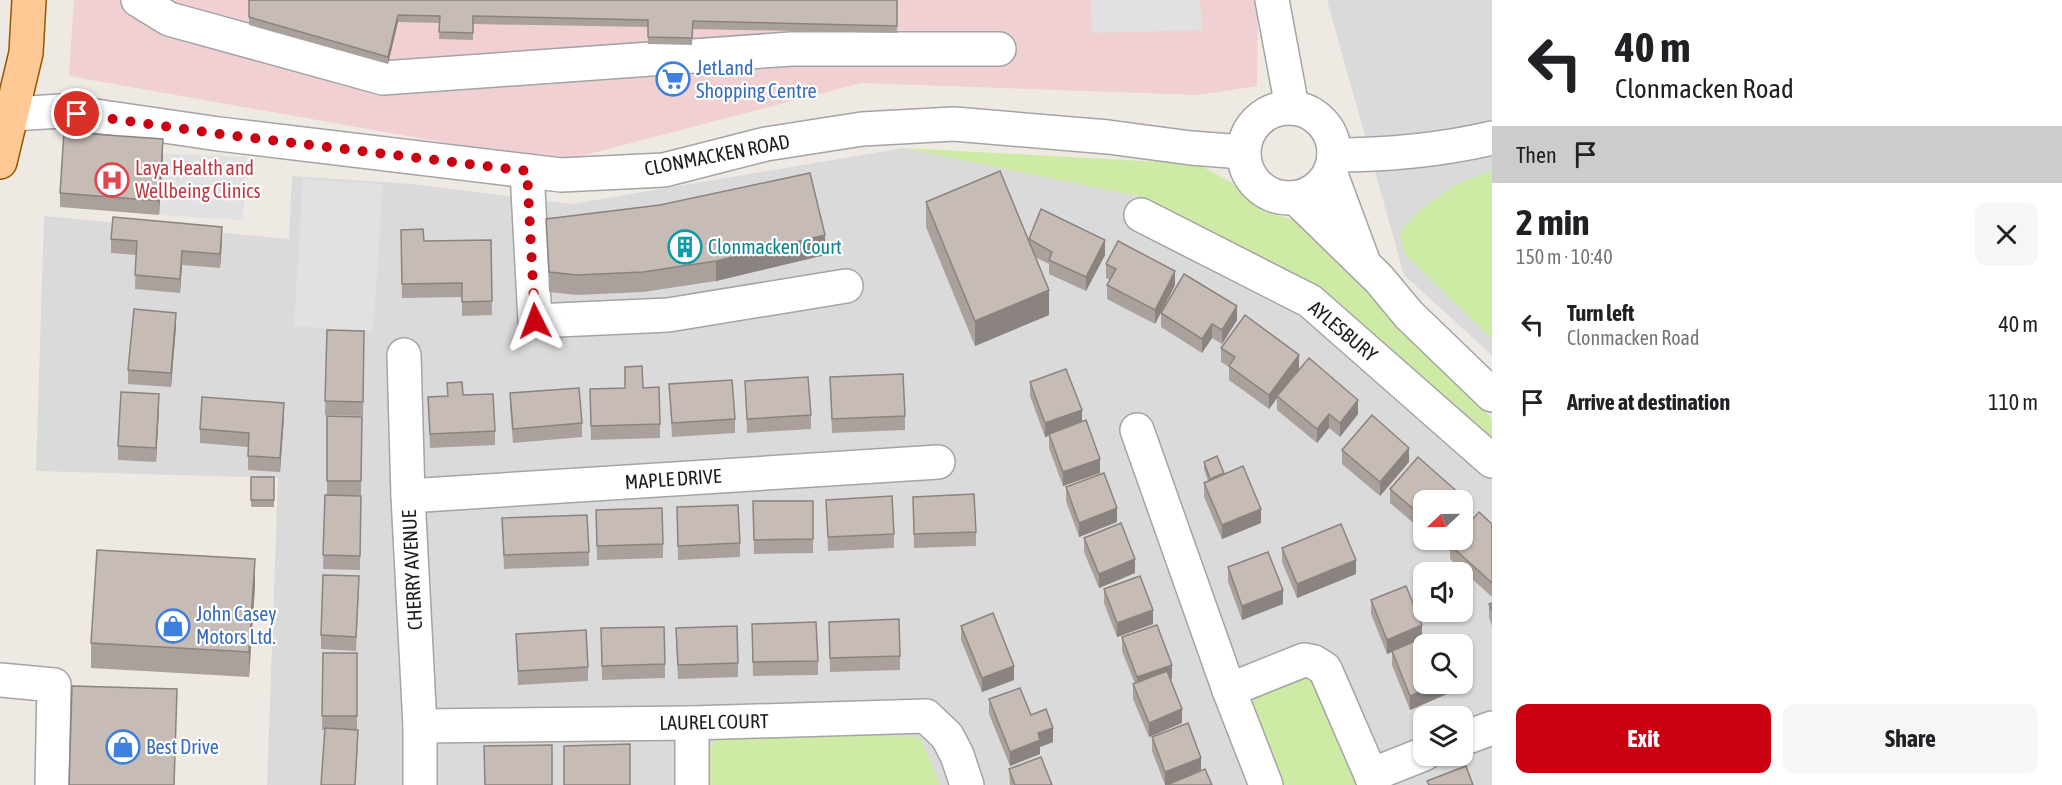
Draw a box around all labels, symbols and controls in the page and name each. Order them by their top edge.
text: 40 m [1615,23,1690,71]
icon: left [1516,24,1594,102]
place label: JetLand Shopping Centre [696,56,817,102]
supermarket icon: JetLand Shopping Centre [655,61,691,97]
text: Clonmacken Road [1615,73,1794,104]
pin [51,88,102,139]
icon: arrive [60,97,93,130]
street label: CLONMACKEN ROAD [642,129,791,180]
icon: arrive [1569,138,1602,171]
text: Then [1516,142,1557,168]
place label: Laya Health and Wellbeing Clinics [135,156,260,202]
hospital icon: Laya Health and Wellbeing Clinics [94,162,130,198]
text: 2 min [1516,201,1590,243]
button: close [1975,203,2038,266]
building icon: Clonmacken Court [667,229,703,265]
place label: Clonmacken Court [708,235,842,258]
text: 150 m · 10:40 [1516,245,1613,268]
position arrow [503,289,567,353]
street label: AYLESBURY [1304,295,1382,366]
text: Turn left [1567,300,1634,326]
icon: left [1516,308,1549,341]
text: 40 m [1998,311,2038,337]
text: Clonmacken Road [1567,326,1699,349]
icon: arrive [1516,386,1549,419]
text: Arrive at destination [1567,389,1730,415]
text: 110 m [1988,389,2038,415]
street label: MAPLE DRIVE [624,464,722,493]
north arrow [1413,490,1473,550]
map controls [1413,490,1473,766]
street label: CHERRY AVENUE [397,509,426,631]
button: sound [1413,562,1473,622]
place label: John Casey Motors Ltd. [196,602,276,648]
shop icon: John Casey Motors Ltd. [155,608,191,644]
button: search [1413,634,1473,694]
button: Exit [1516,704,1771,773]
button: Share [1783,704,2038,773]
button: layers [1413,706,1473,766]
street label: LAUREL COURT [659,709,769,734]
shop icon: Best Drive [105,729,141,765]
place label: Best Drive [146,735,219,758]

